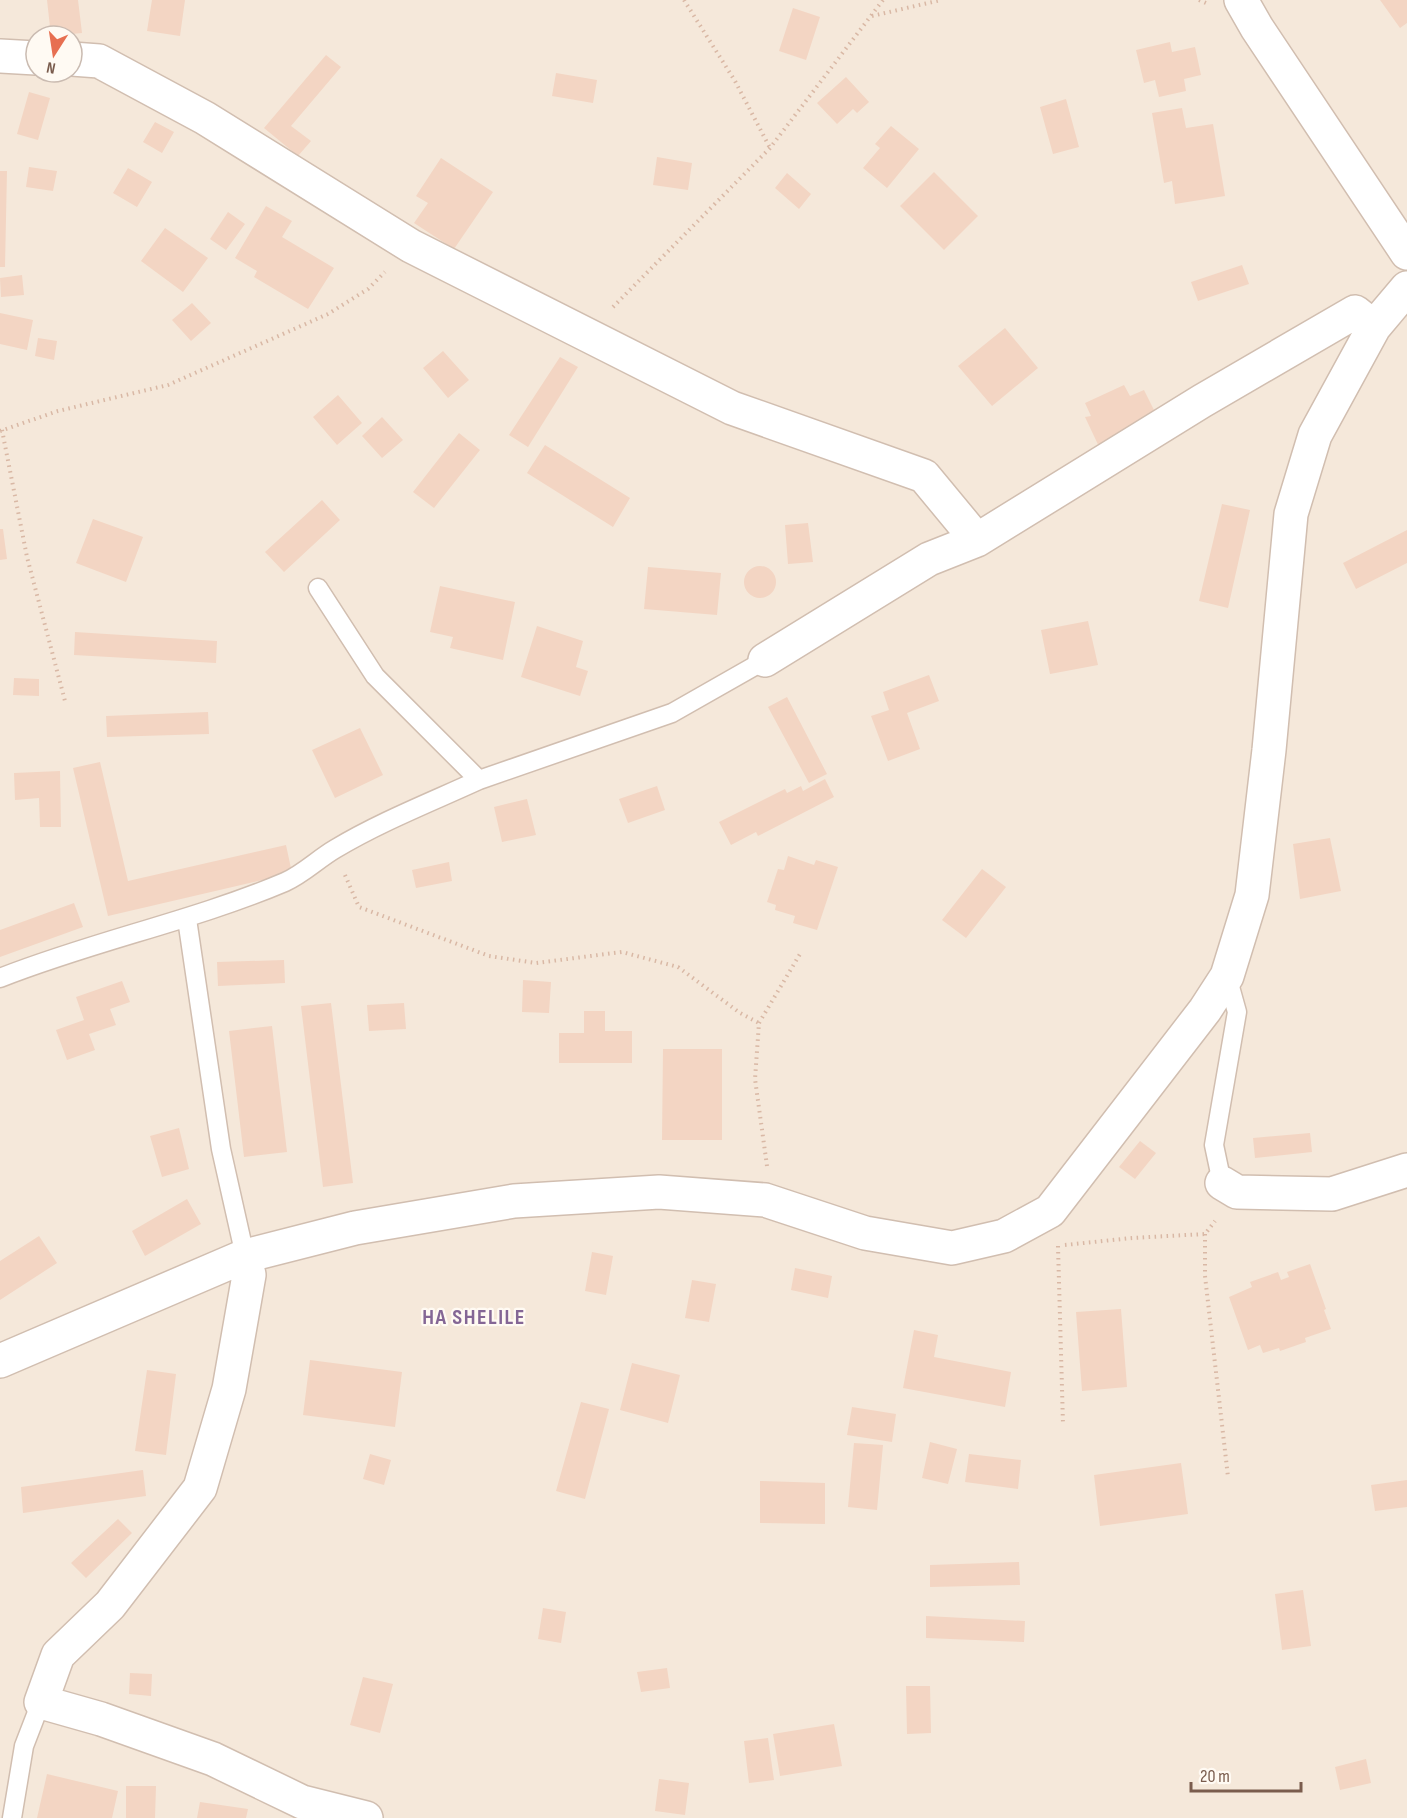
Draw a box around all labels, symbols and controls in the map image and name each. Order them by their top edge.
north arrow [24,24,84,84]
text: N [45,57,57,77]
district label: HA SHELILE [422,1304,526,1331]
scale bar [1191,1755,1300,1793]
text: 20 m [1200,1766,1230,1787]

